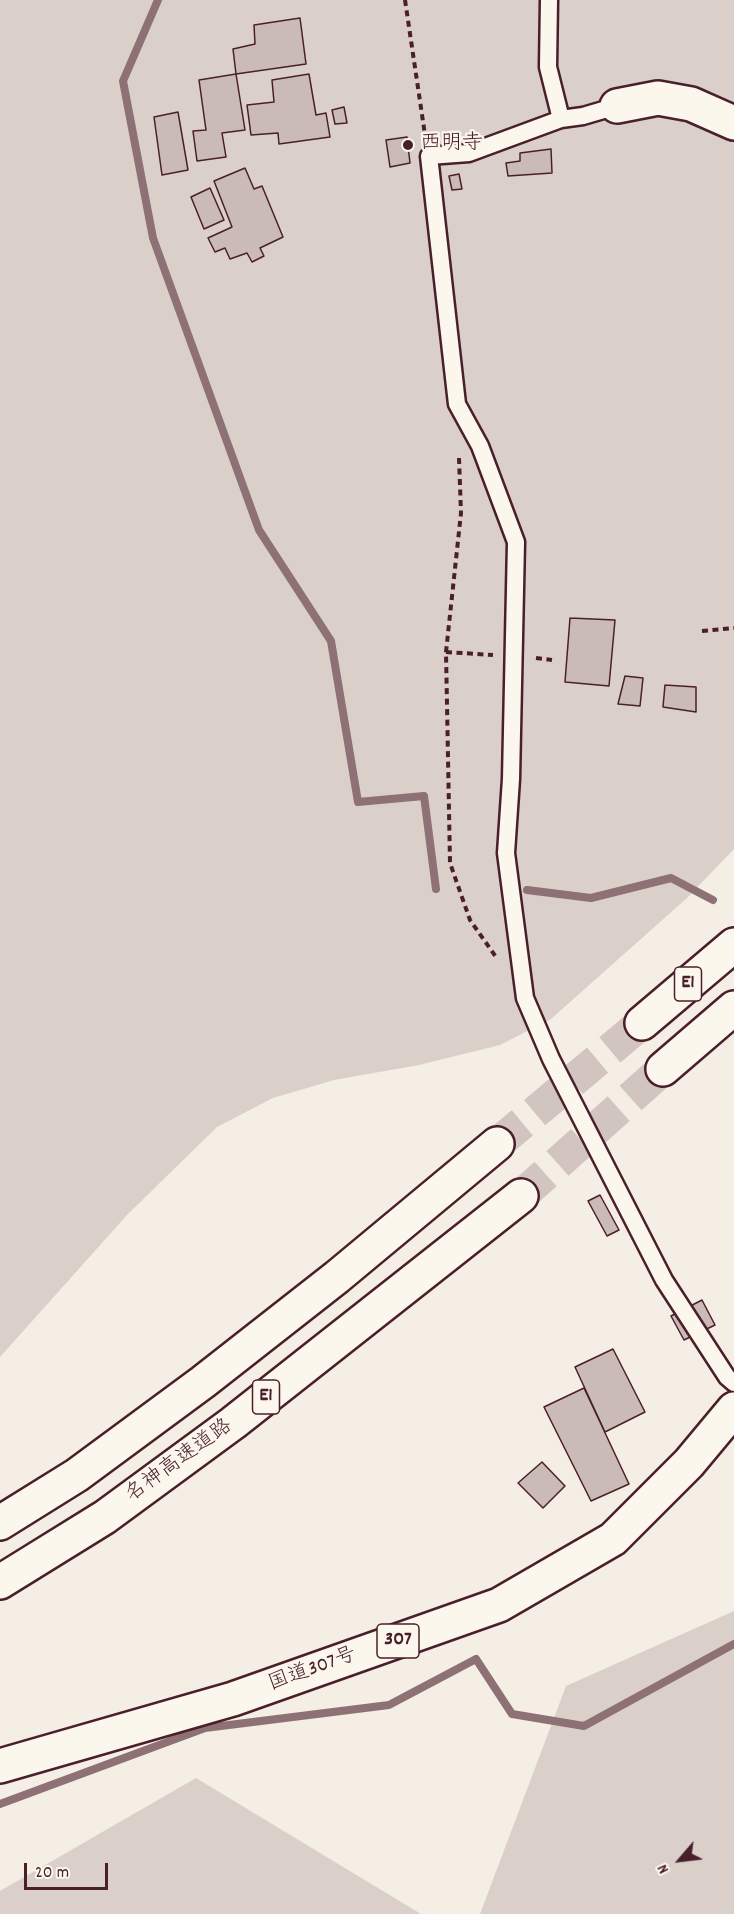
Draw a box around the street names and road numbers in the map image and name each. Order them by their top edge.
road number: E1 [674,967,702,1001]
road number: E1 [252,1380,280,1414]
street label: 名神高速道路 [122,1415,238,1509]
road number: 307 [377,1624,419,1658]
street label: 国道307号 [266,1643,360,1699]

